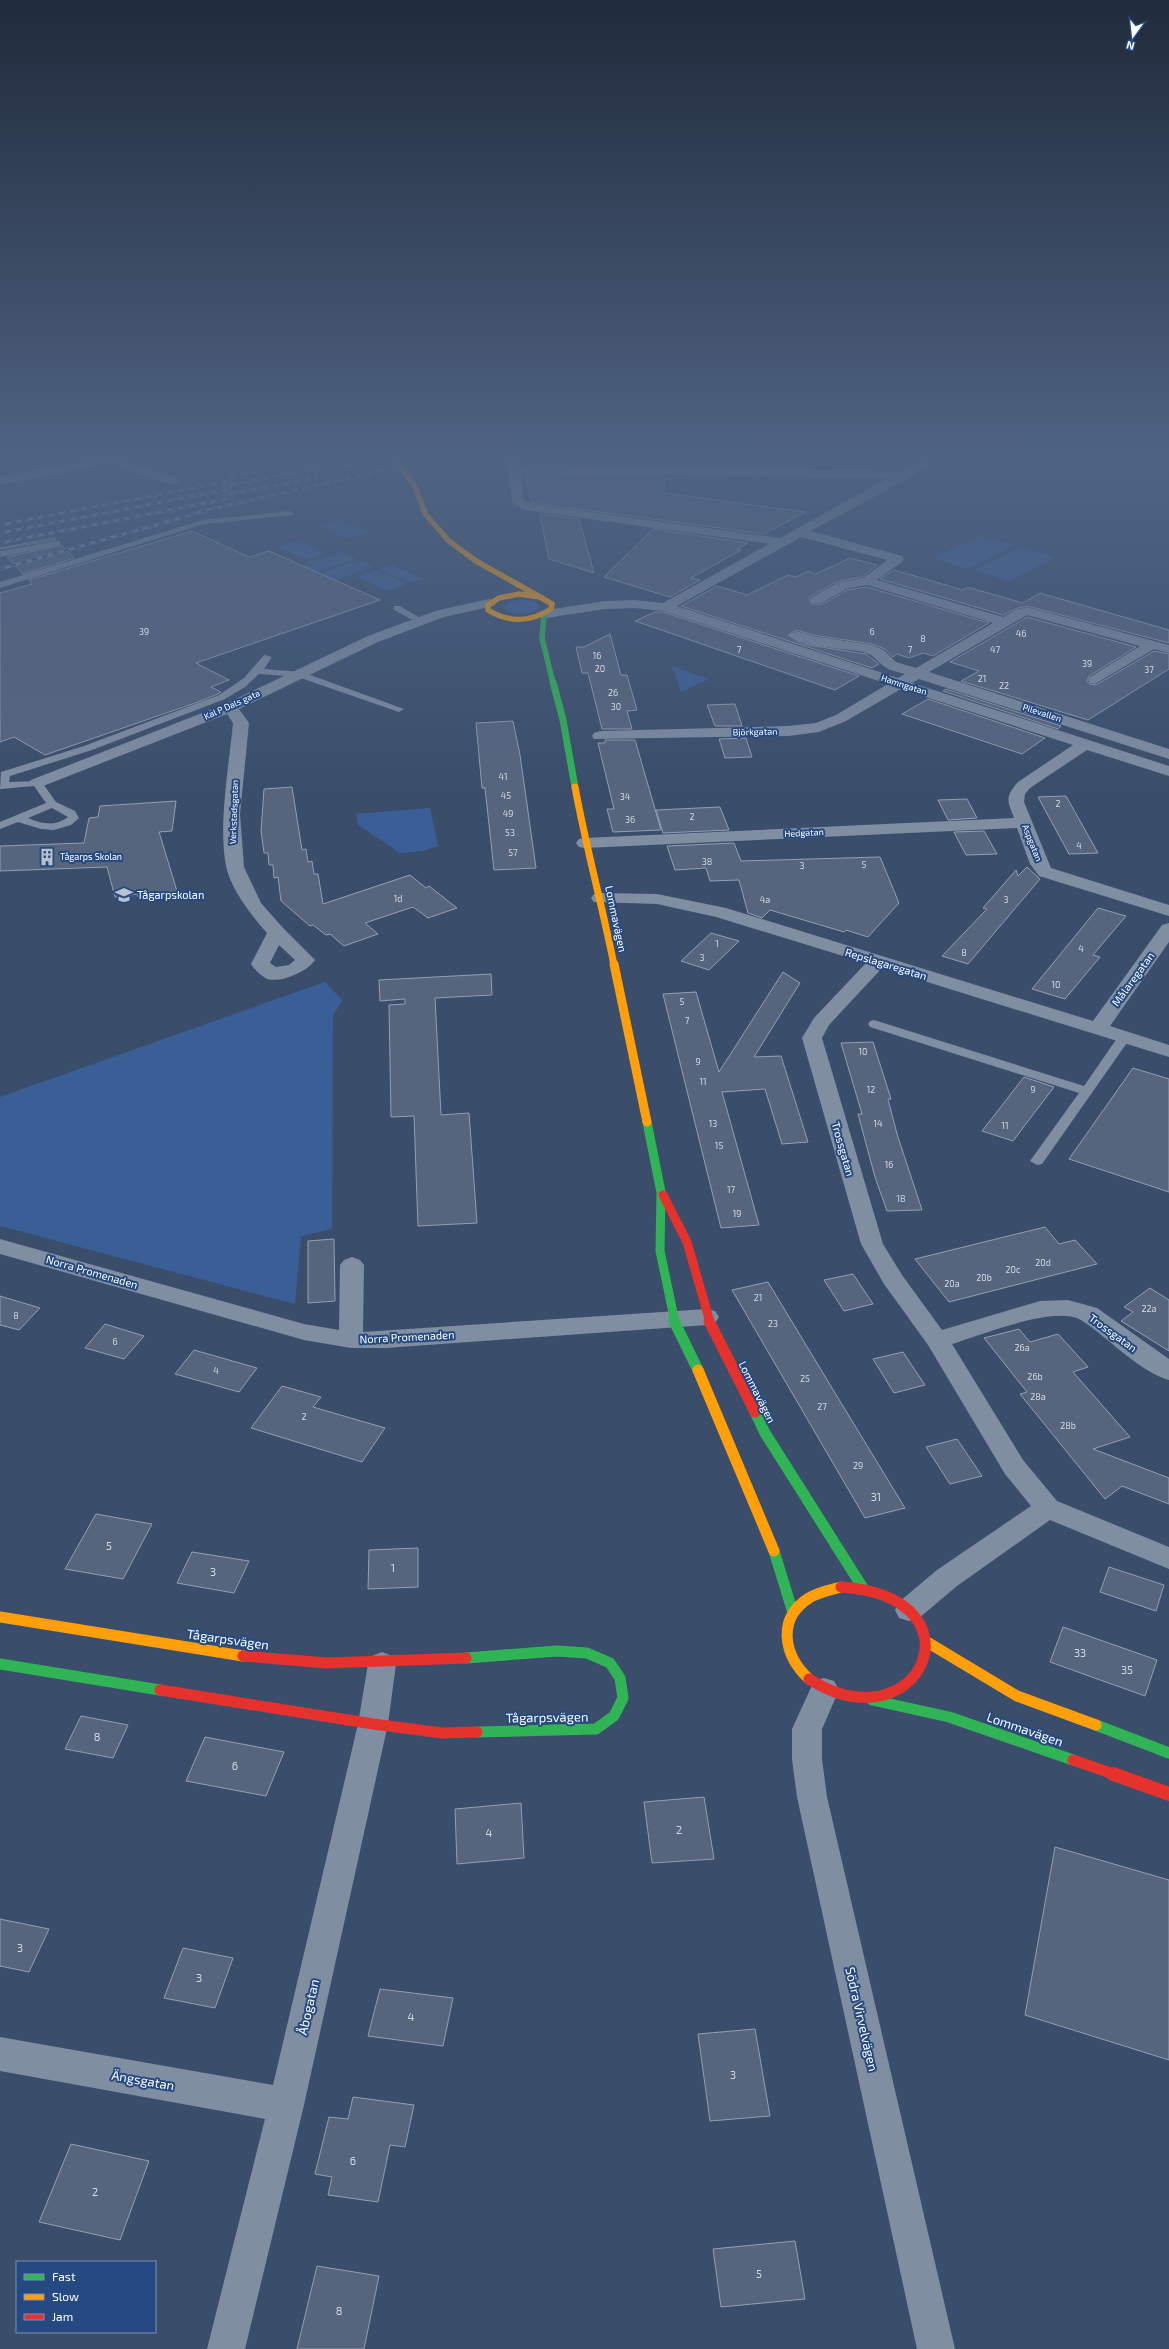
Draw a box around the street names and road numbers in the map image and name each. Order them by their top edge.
street label: Hamngatan [880,672,928,697]
street label: Kal P Dals gata [202,687,262,722]
street label: Pilevallen [1021,701,1063,724]
street label: Björkgatan [733,726,777,737]
street label: Verkstadsgatan [227,780,240,844]
street label: Aspgatan [1020,823,1045,863]
street label: Hedgatan [784,826,824,839]
street label: Lommavägen [603,885,630,953]
street label: Repslagaregatan [844,945,929,982]
street label: Målaregatan [1109,949,1157,1008]
street label: Trossgatan [830,1120,857,1177]
street label: Norra Promenaden [45,1252,140,1291]
street label: Trossgatan [1087,1311,1140,1354]
street label: Norra Promenaden [359,1328,455,1345]
street label: Lommavägen [736,1359,779,1425]
street label: Tågarpsvägen [186,1625,270,1653]
street label: Tågarpsvägen [505,1708,589,1726]
street label: Lommavägen [985,1708,1065,1750]
street label: Södra Virvelvägen [842,1965,882,2073]
street label: Åbogatan [294,1977,322,2037]
street label: Ängsgatan [110,2067,176,2093]

